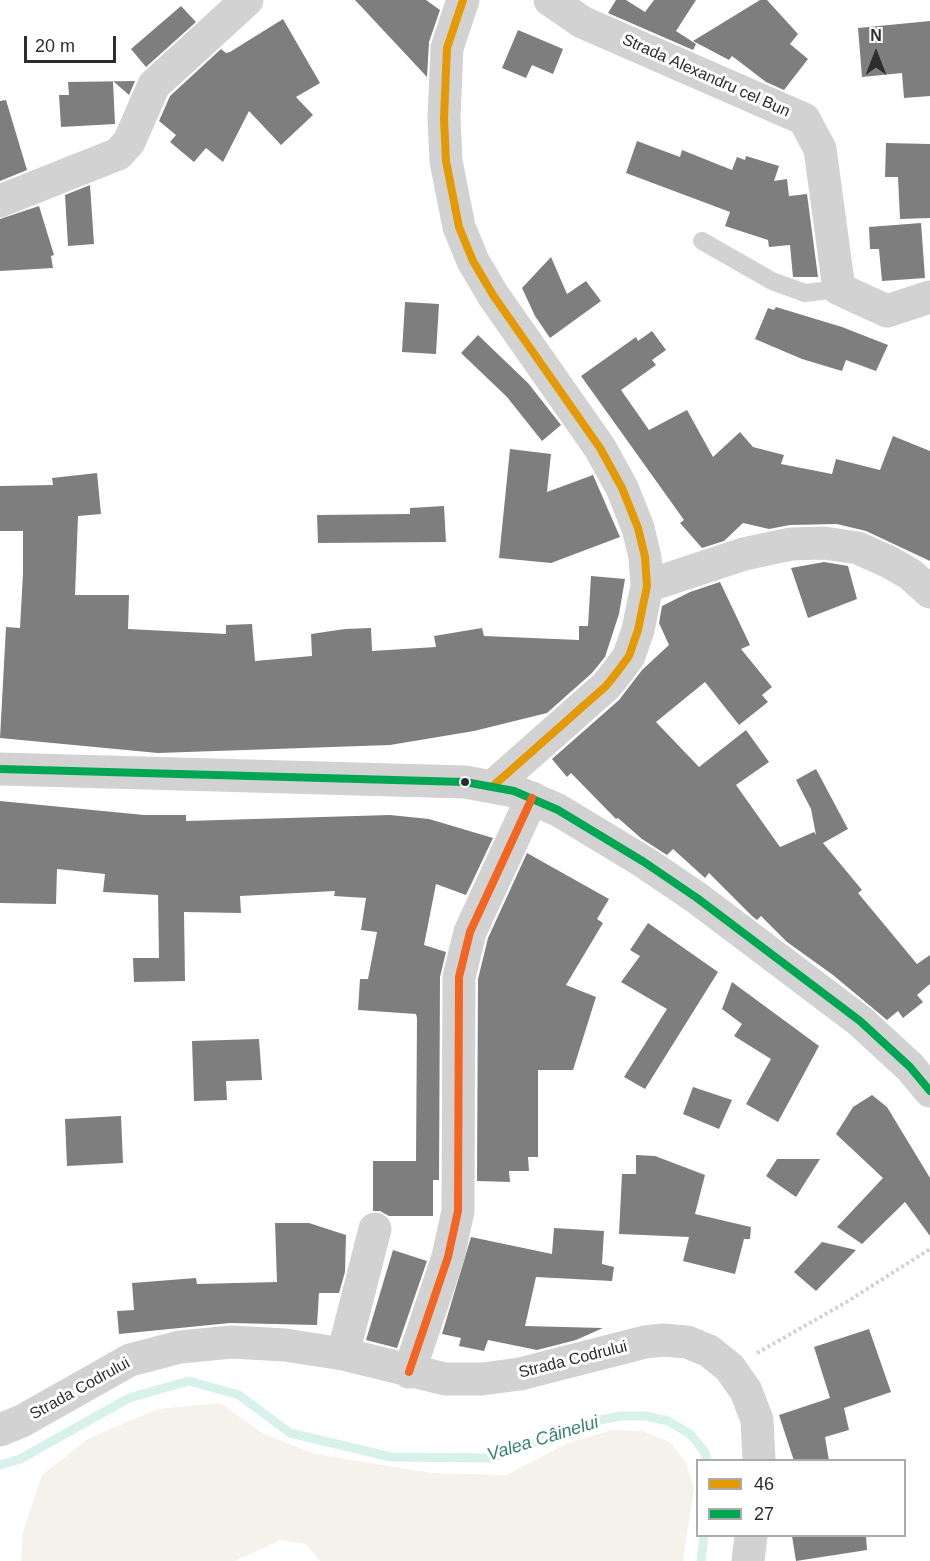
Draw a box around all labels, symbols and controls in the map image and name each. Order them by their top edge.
scale bar [27,24,118,62]
north arrow [846,24,906,84]
text: N [870,27,882,44]
street label: Strada Alexandru cel Bun [619,30,793,122]
text: 20 m [35,36,75,56]
unlabelled marker [459,776,471,788]
street label: Strada Codrului [517,1337,629,1383]
street label: Strada Codrului [27,1354,133,1424]
water label: Valea Câinelui [485,1412,601,1466]
legend [696,1459,906,1537]
text: 46 [754,1474,774,1494]
text: 27 [754,1504,774,1524]

